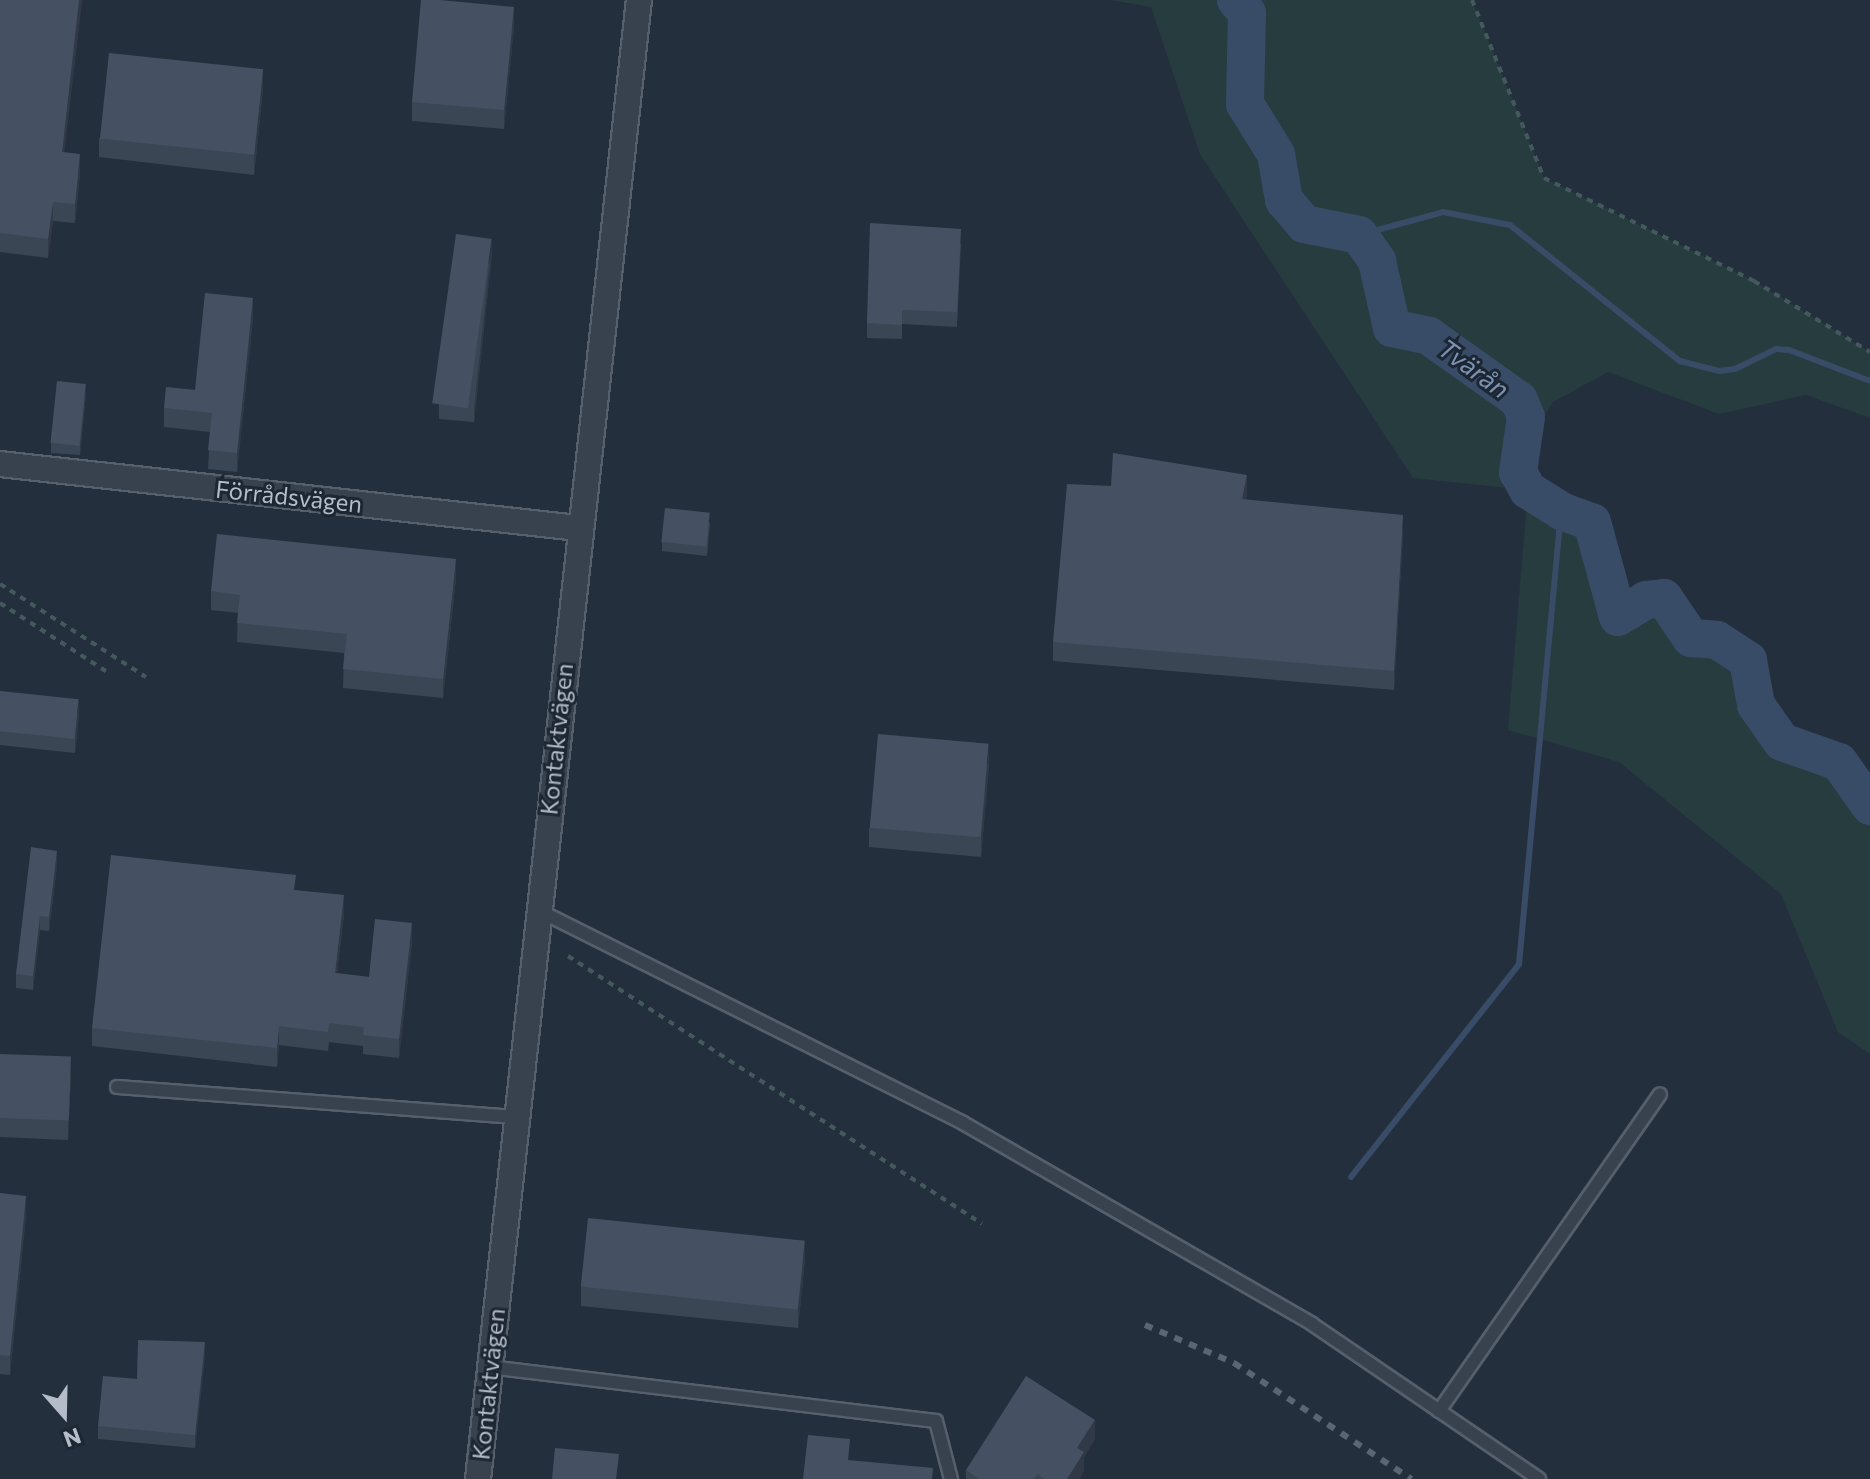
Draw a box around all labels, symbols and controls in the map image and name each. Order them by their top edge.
water label: Tvärån [1432,332,1516,404]
street label: Förrådsvägen [214,474,364,518]
street label: Kontaktvägen [534,662,578,816]
street label: Kontaktvägen [466,1307,510,1461]
north arrow [24,1375,104,1455]
text: N [60,1423,85,1454]

